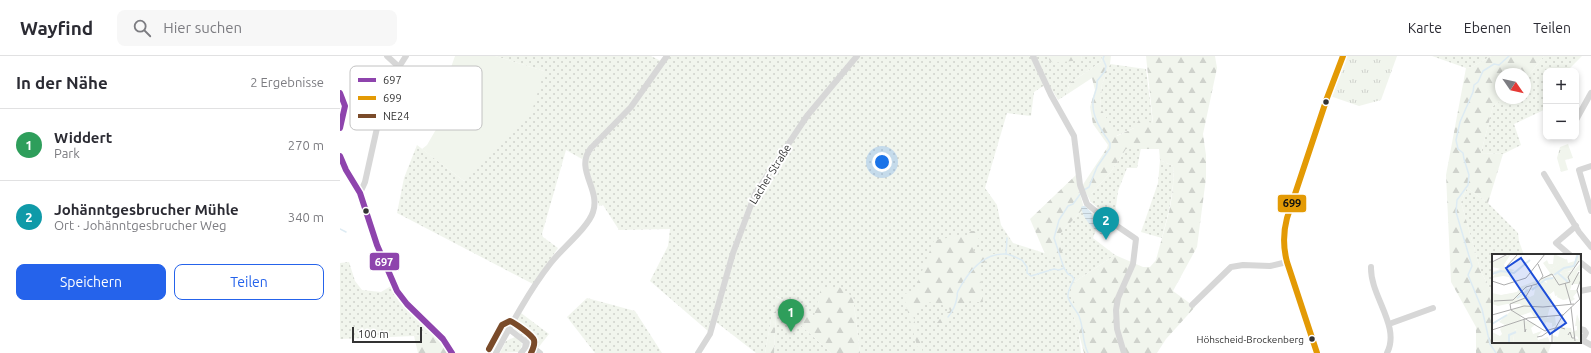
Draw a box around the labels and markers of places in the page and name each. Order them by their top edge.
unlabelled marker [1321,97,1331,107]
unlabelled marker [361,206,371,216]
pin: 2 [1093,207,1119,240]
pin: 1 [778,299,804,332]
place label: Höhscheid-Brockenberg [1196,334,1304,345]
marker: Höhscheid-Brockenberg [1307,334,1317,344]

